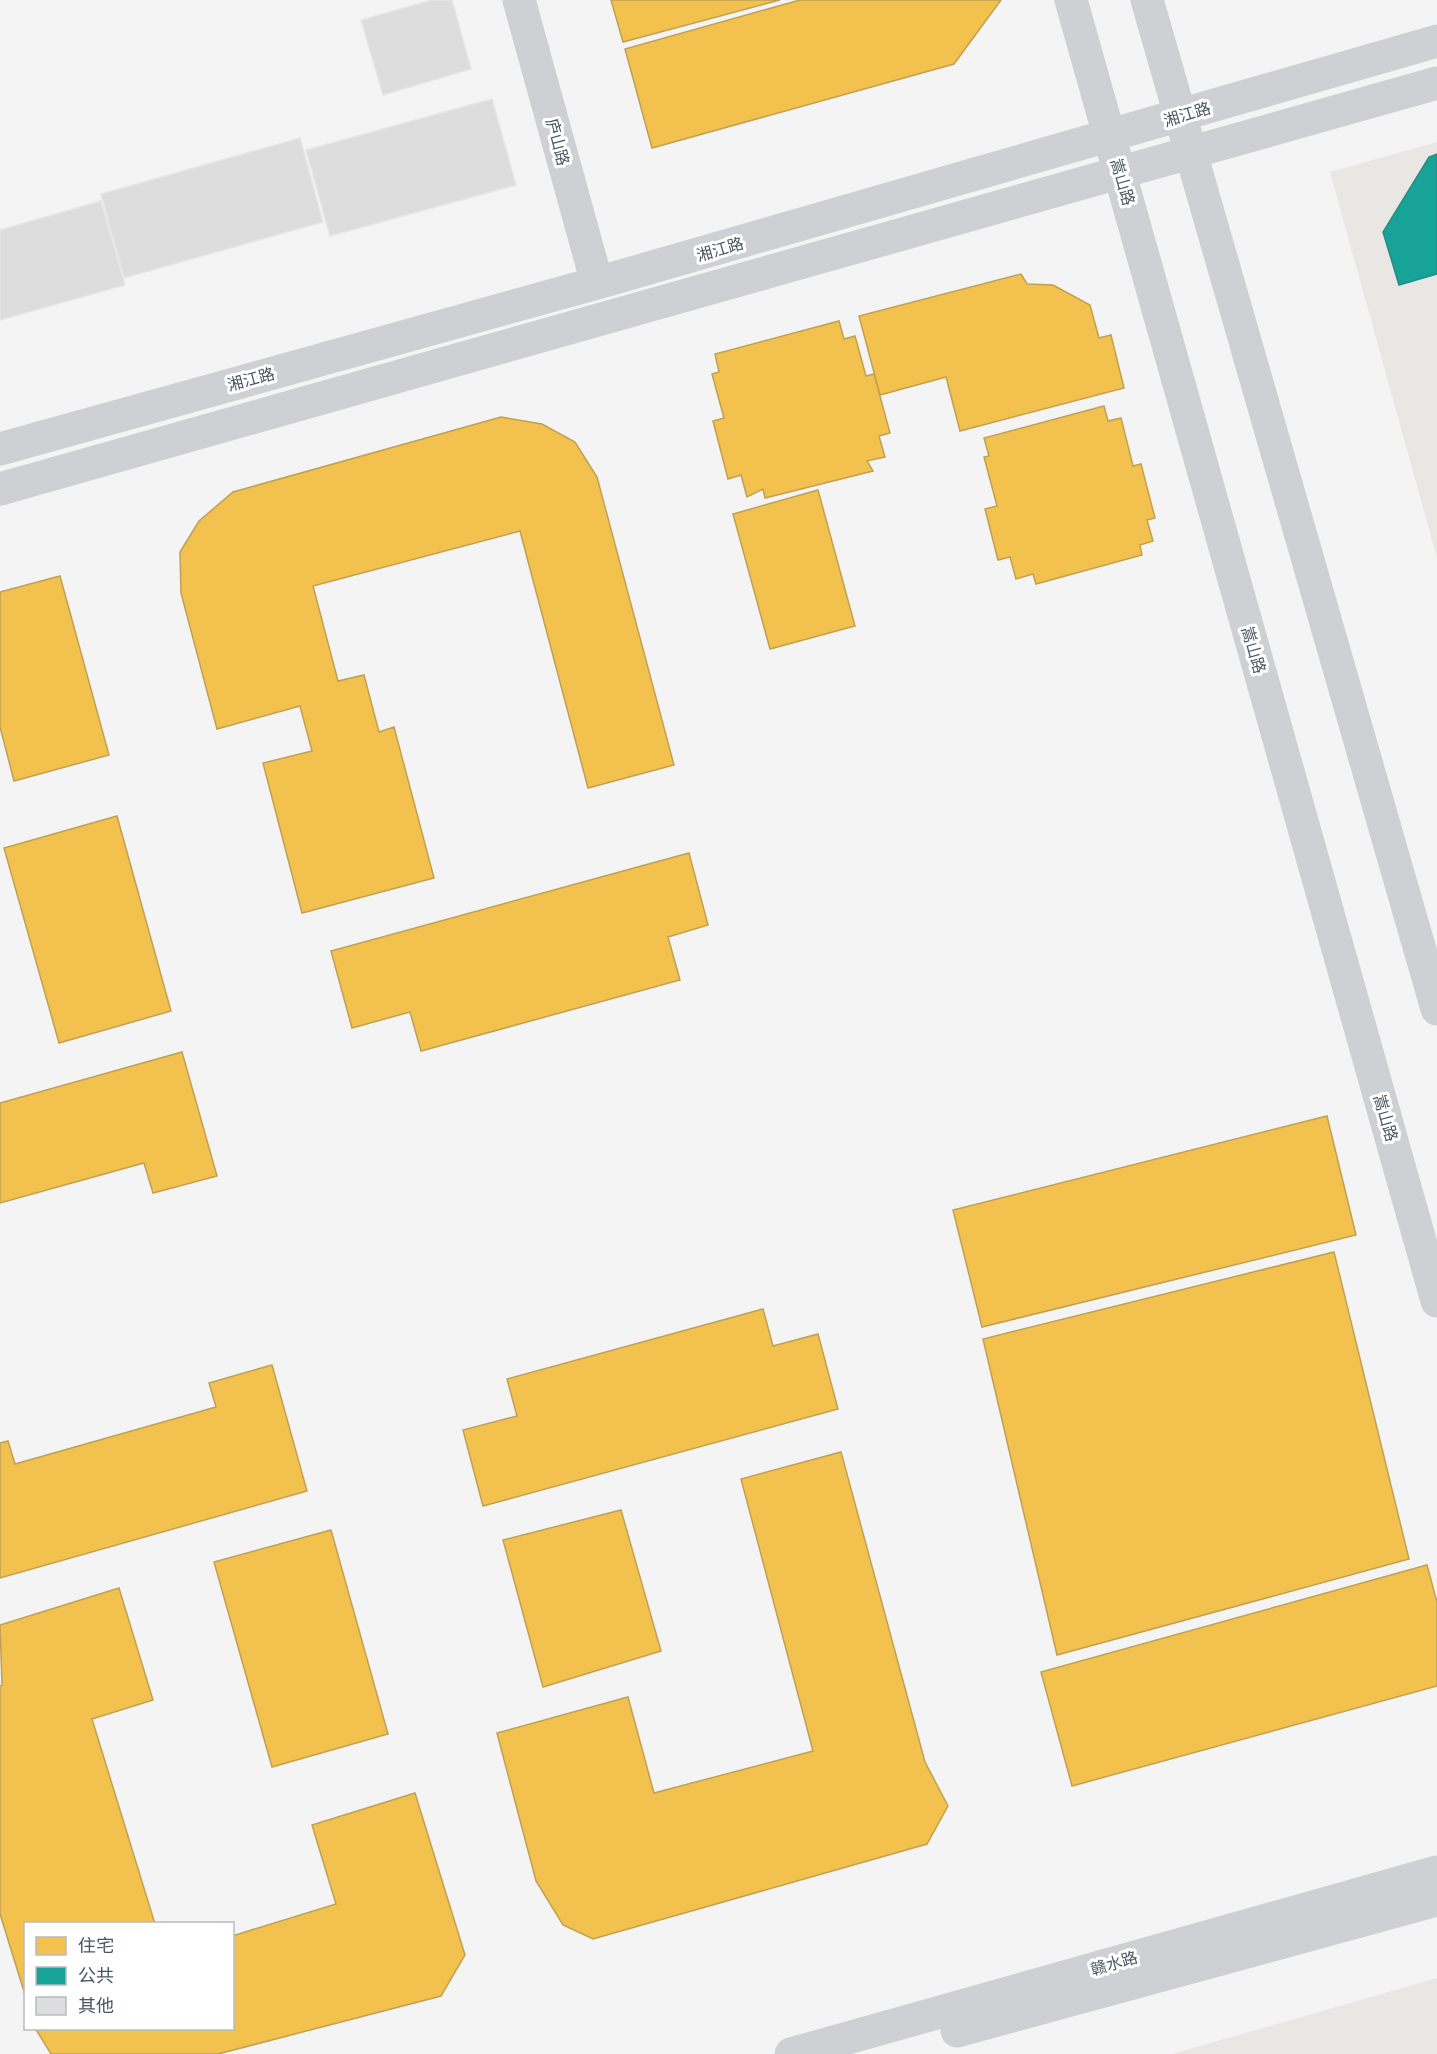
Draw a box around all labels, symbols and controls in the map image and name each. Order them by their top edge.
street label: 湘江路 [1161,98,1213,131]
street label: 庐山路 [542,116,573,168]
street label: 嵩山路 [1107,156,1138,208]
street label: 湘江路 [694,234,746,265]
street label: 湘江路 [225,364,277,395]
street label: 嵩山路 [1238,624,1269,676]
street label: 嵩山路 [1370,1092,1401,1144]
legend [24,1922,234,2030]
text: 住宅 [78,1935,114,1956]
street label: 赣水路 [1088,1948,1140,1979]
text: 公共 [78,1965,114,1986]
text: 其他 [78,1995,114,2016]

